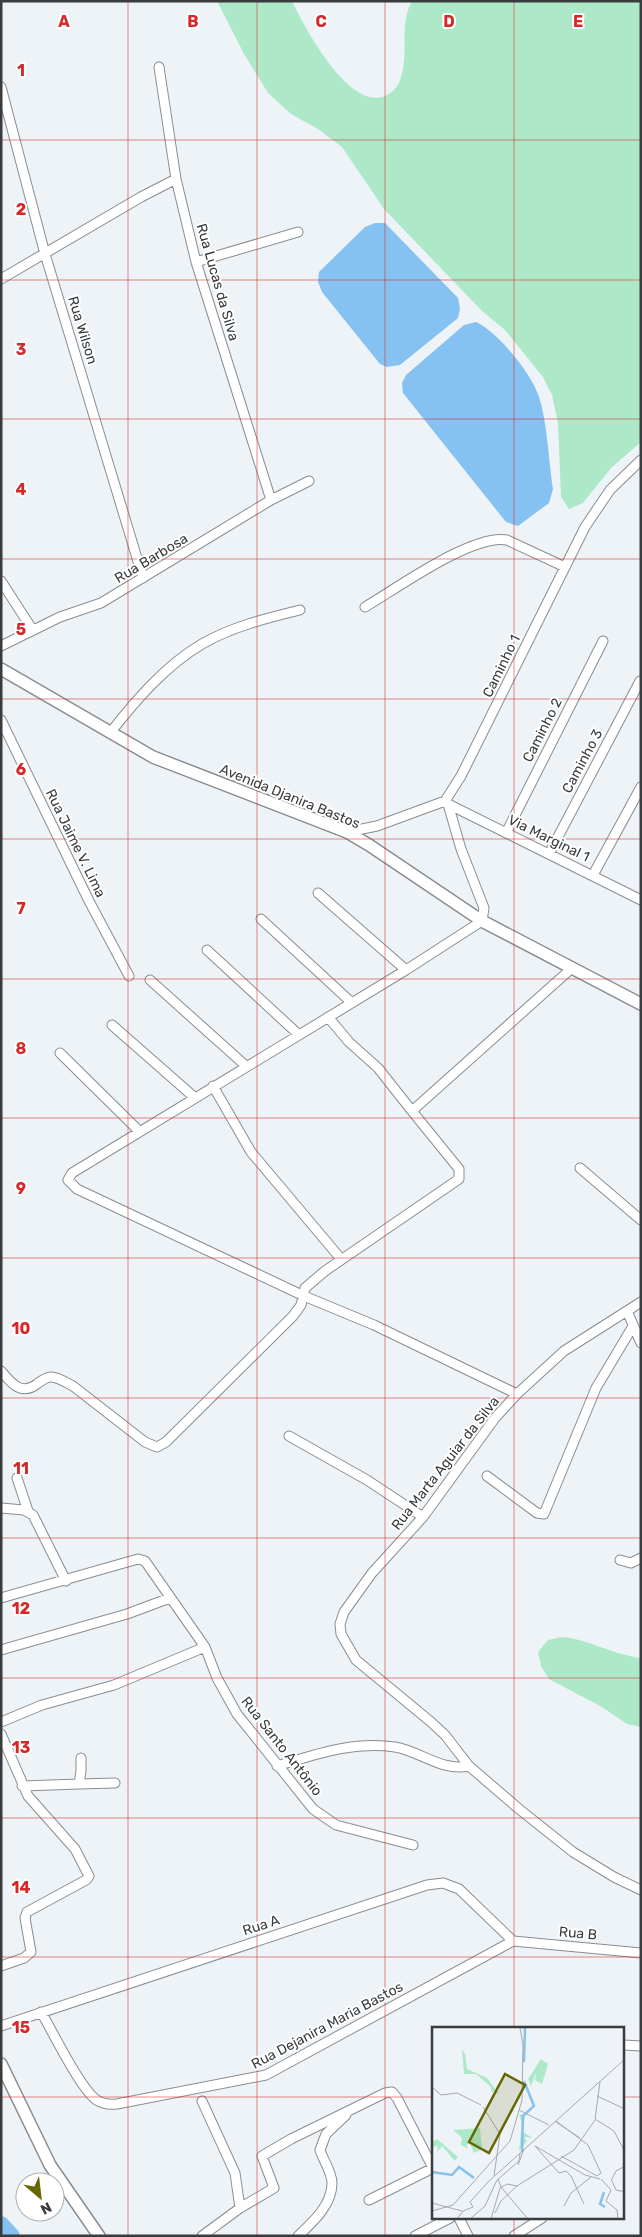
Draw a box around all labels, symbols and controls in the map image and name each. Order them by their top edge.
text: A [58,12,70,31]
text: B [187,12,199,31]
text: C [315,12,327,31]
text: D [443,12,455,31]
text: E [573,12,583,31]
text: 1 [17,61,25,80]
text: 2 [16,200,26,219]
street label: Rua Lucas da Silva [193,222,242,343]
street label: Rua Wilson [64,294,101,366]
text: 3 [16,340,26,359]
text: 4 [16,480,27,499]
street label: Rua Barbosa [112,530,191,587]
text: 5 [16,620,26,639]
street label: Caminho 1 [479,632,524,700]
street label: Caminho 2 [519,695,566,765]
street label: Caminho 3 [559,726,606,796]
text: 6 [16,760,26,779]
street label: Avenida Djanira Bastos [217,761,362,832]
street label: Rua Jaime V. Lima [42,786,109,900]
street label: Via Marginal 1 [505,811,592,865]
text: 7 [16,899,26,918]
text: 8 [16,1039,27,1058]
text: 9 [16,1179,26,1198]
text: 10 [12,1319,31,1338]
street label: Rua Marta Aguiar da Silva [388,1393,503,1534]
text: 11 [13,1459,29,1478]
text: 12 [12,1599,30,1618]
street label: Rua Santo Antônio [238,1693,326,1799]
text: 13 [12,1738,30,1757]
text: 14 [12,1878,31,1897]
street label: Rua A [241,1911,282,1939]
street label: Rua B [558,1923,598,1944]
street label: Rua Dejanira Maria Bastos [248,1978,406,2073]
text: 15 [12,2018,30,2037]
inset map [432,2027,624,2220]
north arrow [15,2172,65,2222]
text: N [37,2198,54,2218]

